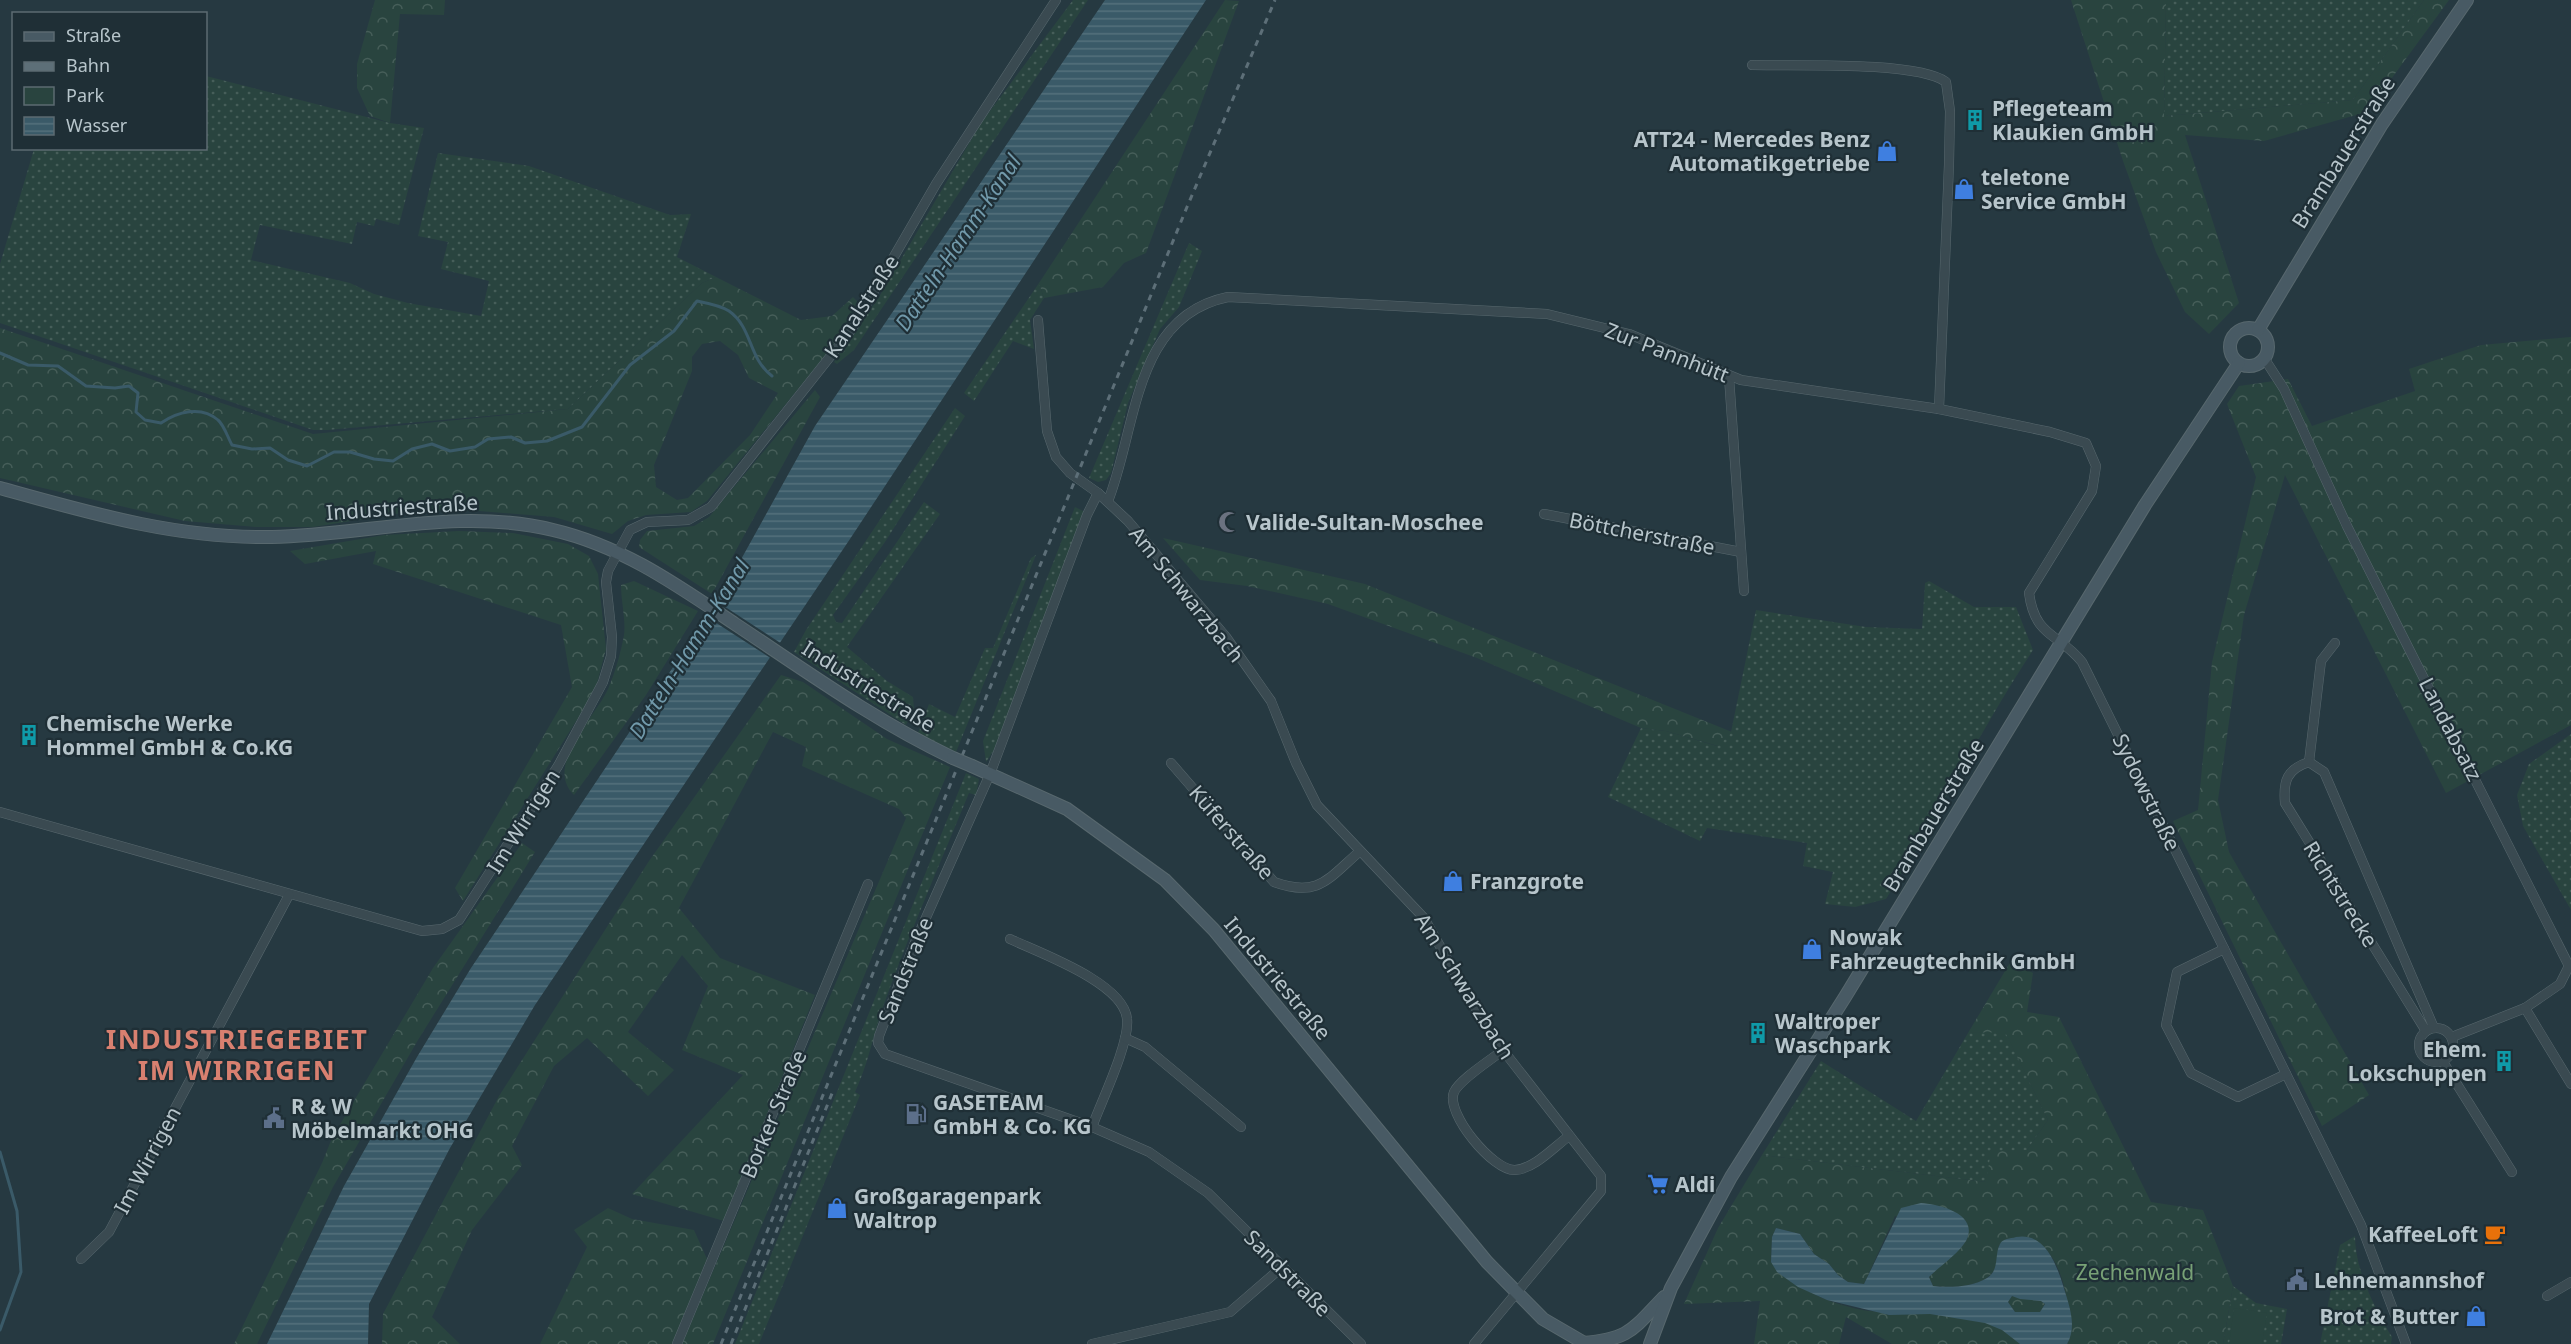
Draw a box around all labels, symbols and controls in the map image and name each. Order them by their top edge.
legend [12,12,207,150]
text: Straße [66,23,121,47]
text: Bahn [66,53,110,77]
street label: Brambauerstraße [2285,71,2401,233]
text: Park [66,83,104,107]
place label: Pflegeteam Klaukien GmbH [1992,94,2154,146]
building icon: Pflegeteam Klaukien GmbH [1963,108,1987,132]
text: Wasser [66,113,128,137]
place label: ATT24 - Mercedes Benz Automatikgetriebe [1634,125,1870,177]
shop icon: ATT24 - Mercedes Benz Automatikgetriebe [1875,139,1899,163]
water label: Datteln-Hamm-Kanal [887,147,1028,336]
place label: teletone Service GmbH [1981,163,2127,215]
shop icon: teletone Service GmbH [1952,177,1976,201]
street label: Kanalstraße [817,249,905,363]
street label: Zur Pannhütt [1601,316,1733,389]
street label: Industriestraße [325,488,479,526]
street label: Böttcherstraße [1567,505,1717,561]
place label: Valide-Sultan-Moschee [1246,508,1483,536]
mosque icon: Valide-Sultan-Moschee [1217,510,1241,534]
street label: Am Schwarzbach [1123,520,1251,668]
water label: Datteln-Hamm-Kanal [621,551,756,744]
street label: Industriestraße [797,634,941,738]
street label: Landabsatz [2413,672,2489,786]
place label: Chemische Werke Hommel GmbH & Co.KG [46,709,293,761]
building icon: Chemische Werke Hommel GmbH & Co.KG [17,723,41,747]
street label: Sydowstraße [2107,729,2187,855]
street label: Brambauerstraße [1876,733,1990,897]
street label: Im Wirrigen [480,764,566,878]
street label: Küferstraße [1183,779,1281,885]
street label: Richtstrecke [2297,836,2385,952]
place label: Franzgrote [1470,867,1584,895]
shop icon: Franzgrote [1441,869,1465,893]
street label: Am Schwarzbach [1409,907,1521,1065]
street label: Industriestraße [1218,911,1338,1045]
street label: Sandstraße [871,913,939,1027]
place label: Nowak Fahrzeugtechnik GmbH [1829,923,2076,975]
shop icon: Nowak Fahrzeugtechnik GmbH [1800,937,1824,961]
place label: Waltroper Waschpark [1775,1007,1892,1059]
district label: INDUSTRIEGEBIET IM WIRRIGEN [106,1020,368,1088]
building icon: Waltroper Waschpark [1746,1021,1770,1045]
place label: Ehem. Lokschuppen [2348,1035,2487,1087]
street label: Borker Straße [733,1046,813,1182]
building icon: Ehem. Lokschuppen [2492,1049,2516,1073]
place label: GASETEAM GmbH & Co. KG [933,1088,1091,1140]
place label: R & W Möbelmarkt OHG [291,1092,474,1144]
street label: Im Wirrigen [107,1101,187,1219]
fuel station icon: GASETEAM GmbH & Co. KG [904,1102,928,1126]
public building icon: R & W Möbelmarkt OHG [262,1106,286,1130]
place label: Aldi [1675,1170,1715,1198]
supermarket icon: Aldi [1646,1172,1670,1196]
place label: Großgaragenpark Waltrop [854,1182,1042,1234]
shop icon: Großgaragenpark Waltrop [825,1196,849,1220]
place label: KaffeeLoft [2368,1220,2478,1248]
cafe icon: KaffeeLoft [2483,1222,2507,1246]
street label: Sandstraße [1239,1224,1337,1322]
park label: Zechenwald [2076,1258,2194,1286]
place label: Lehnemannshof [2314,1266,2486,1294]
public building icon: Lehnemannshof [2285,1268,2309,1292]
place label: Brot & Butter [2319,1302,2460,1330]
shop icon: Brot & Butter [2464,1304,2488,1328]

